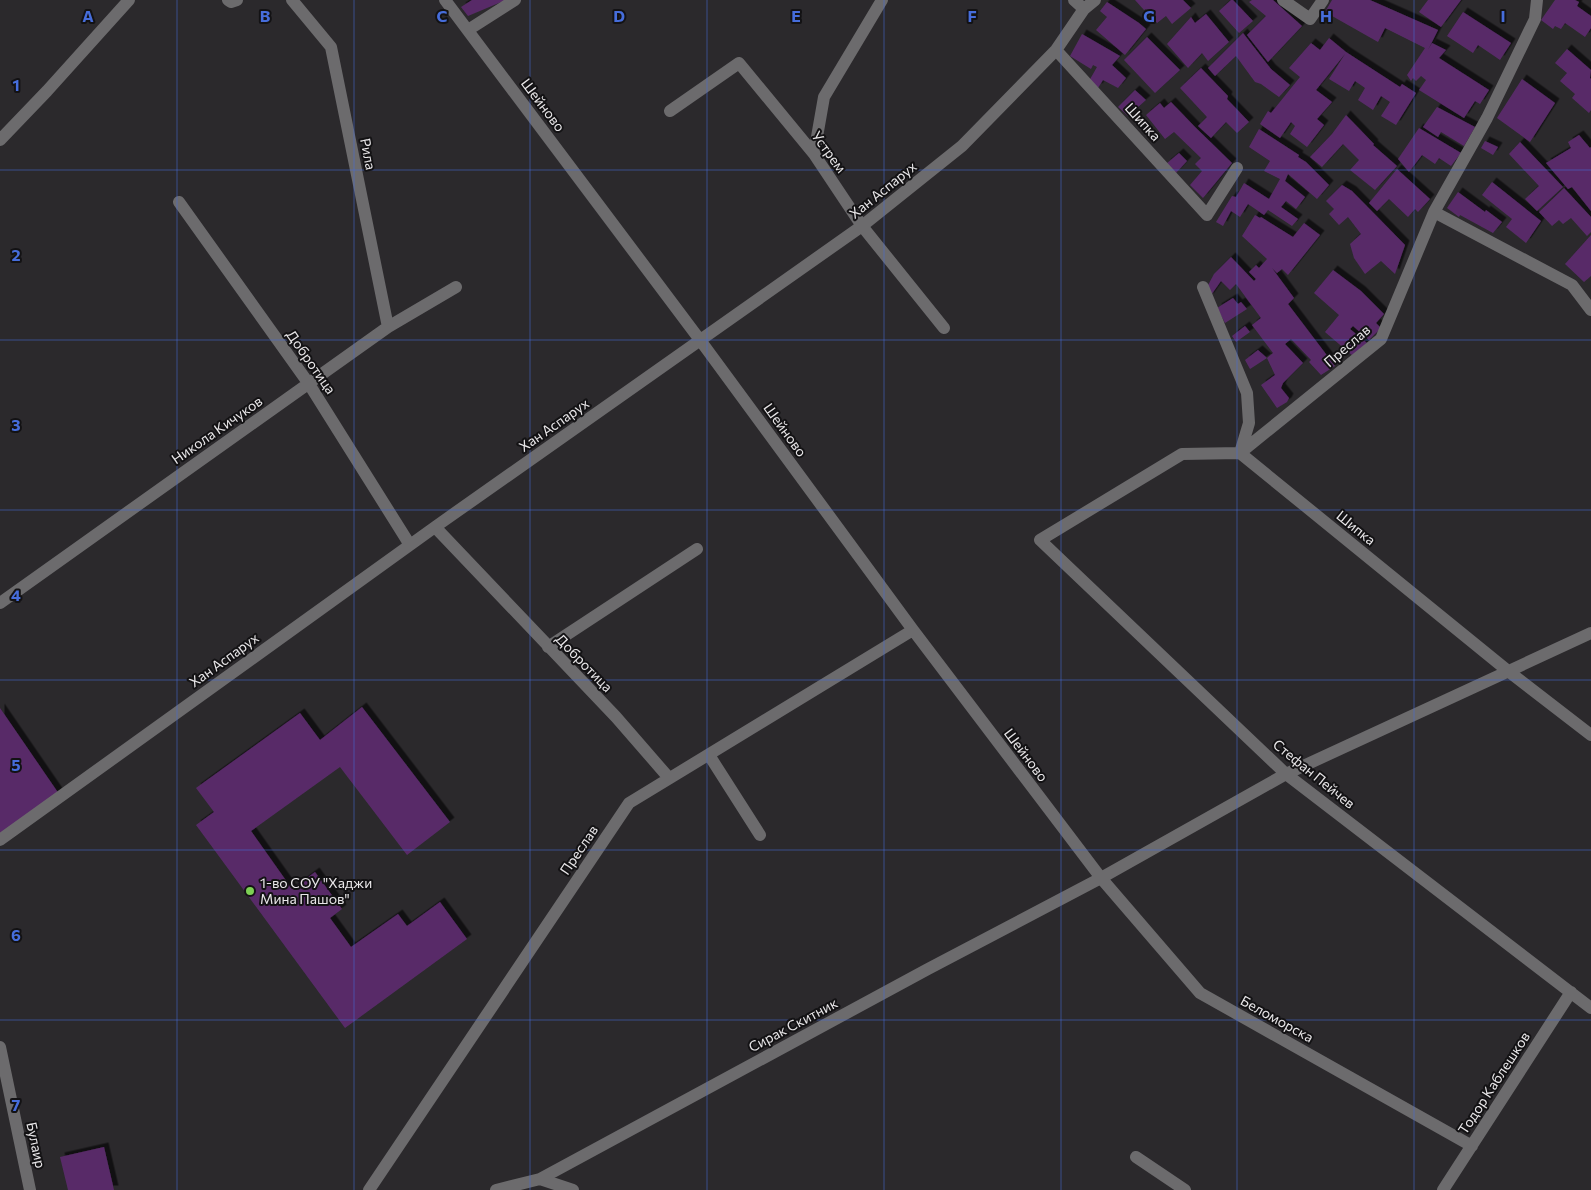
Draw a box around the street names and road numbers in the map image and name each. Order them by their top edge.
street label: Шейново [518,75,569,135]
street label: Шипка [1122,99,1165,144]
street label: Устрем [809,128,850,176]
street label: Рила [357,136,380,171]
street label: Хан Аспарух [846,157,920,222]
street label: Преслав [1320,321,1373,370]
street label: Добротица [283,326,340,397]
street label: Никола Кичуков [168,392,265,467]
street label: Хан Аспарух [515,394,592,455]
street label: Шейново [760,400,811,460]
street label: Шипка [1333,507,1379,548]
street label: Хан Аспарух [186,628,262,690]
street label: Добротица [552,630,616,695]
street label: Шейново [1001,725,1052,785]
street label: Стефан Пейчев [1270,735,1359,812]
street label: Преслав [556,822,601,878]
street label: Беломорска [1238,992,1317,1046]
street label: Сирак Скитник [745,994,841,1055]
street label: Тодор Каблешков [1454,1028,1533,1137]
street label: Булаир [23,1120,50,1170]

